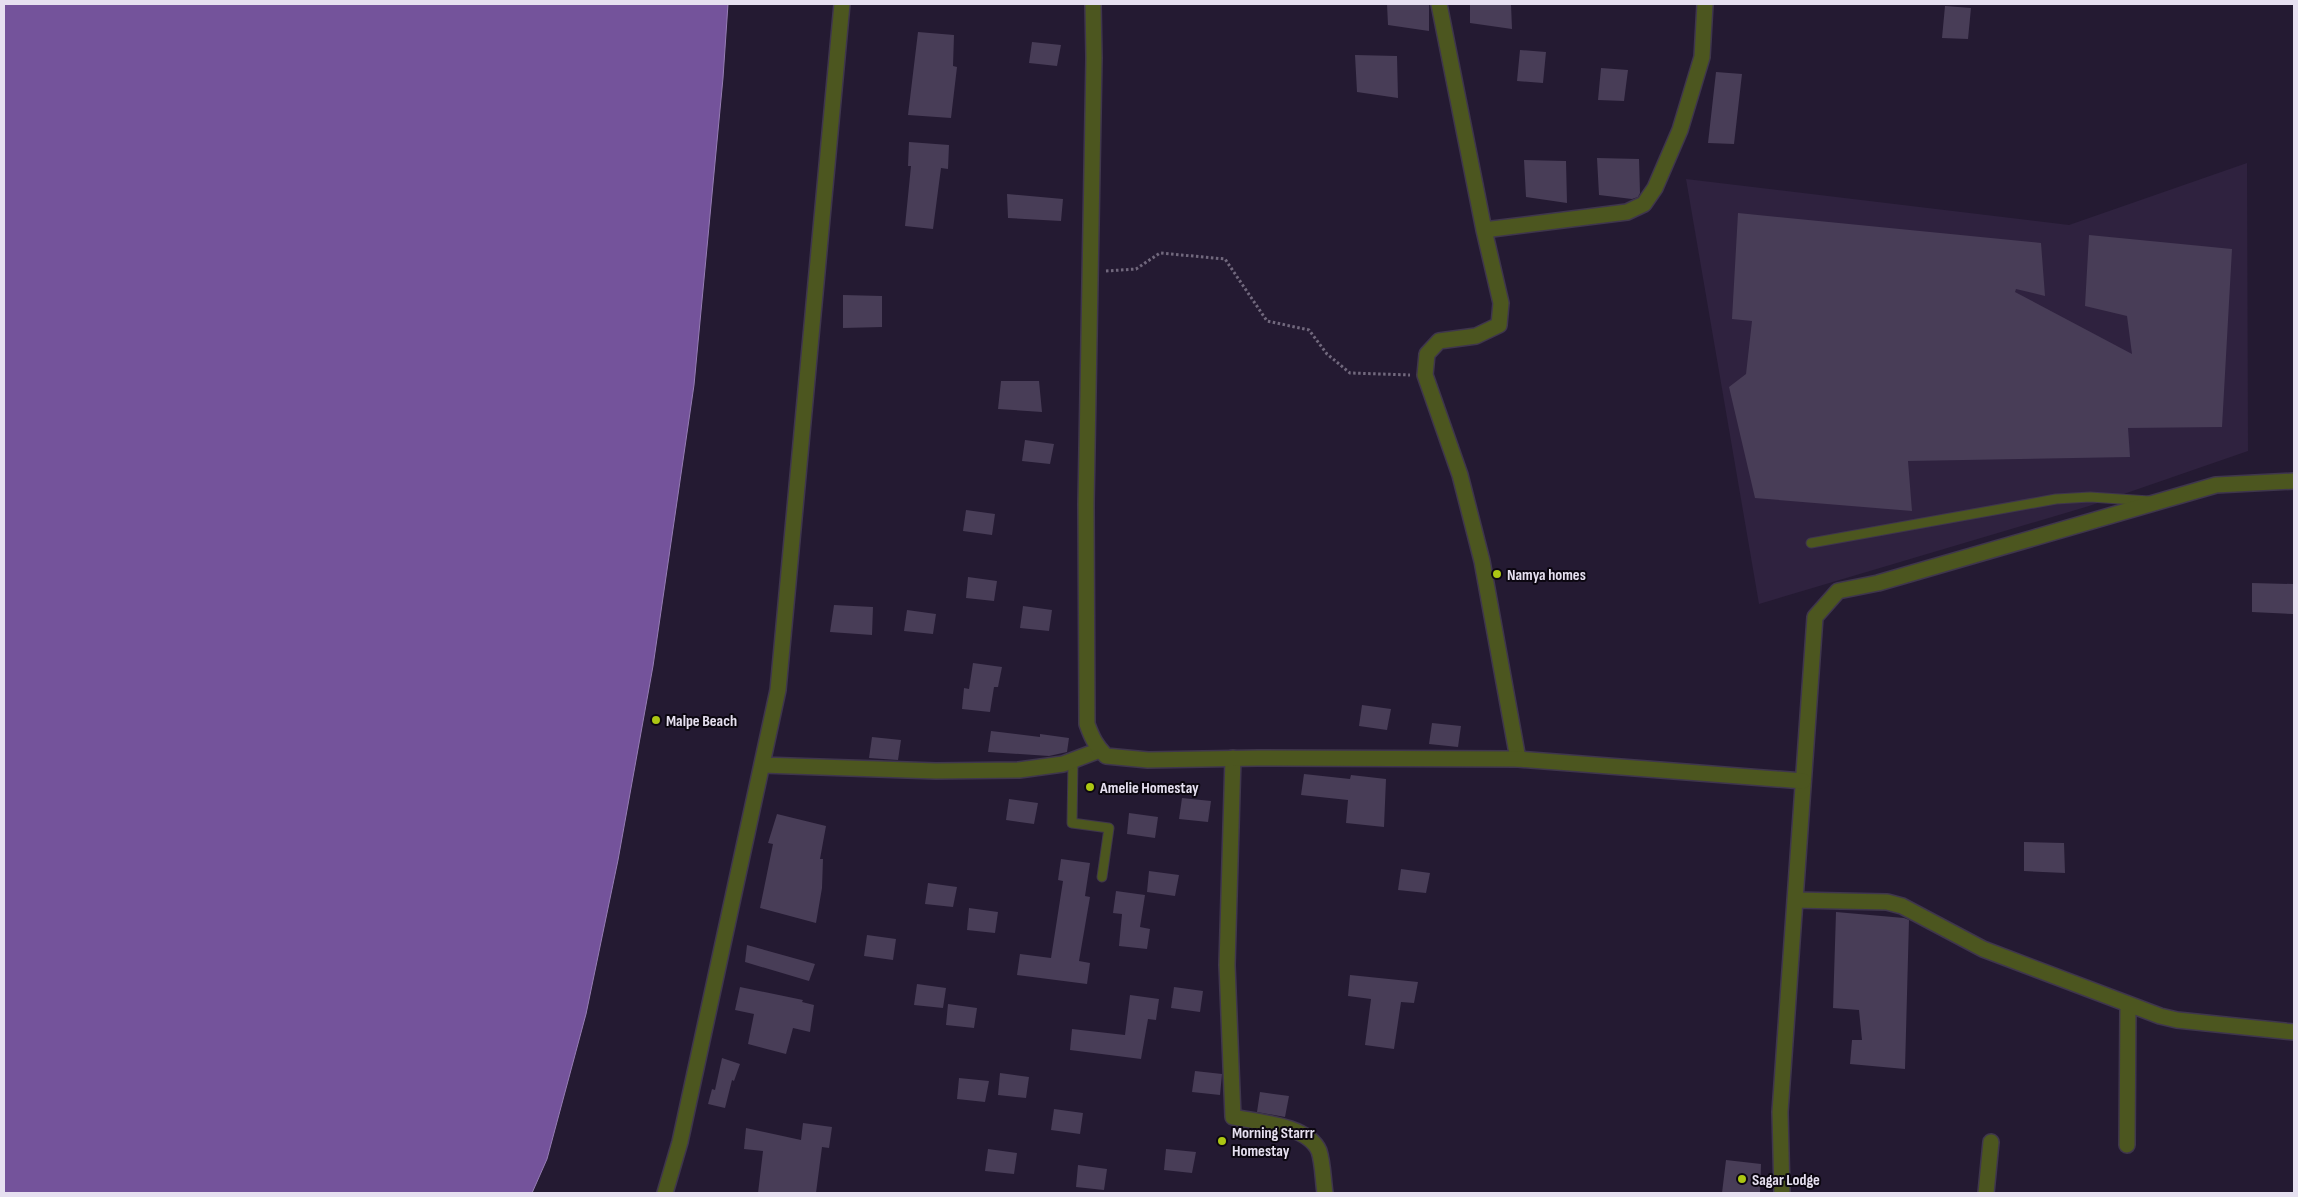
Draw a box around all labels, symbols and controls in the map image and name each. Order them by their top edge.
place label: Namya homes [1507,566,1586,585]
marker: Namya homes [1491,568,1503,580]
place label: Malpe Beach [666,712,737,731]
marker: Malpe Beach [650,714,662,726]
place label: Amelie Homestay [1099,779,1199,798]
marker: Amelie Homestay [1084,781,1096,793]
place label: Morning Starrr Homestay [1232,1124,1315,1161]
marker: Morning Starrr Homestay [1216,1135,1228,1147]
place label: Sagar Lodge [1752,1171,1820,1190]
marker: Sagar Lodge [1736,1173,1748,1185]

